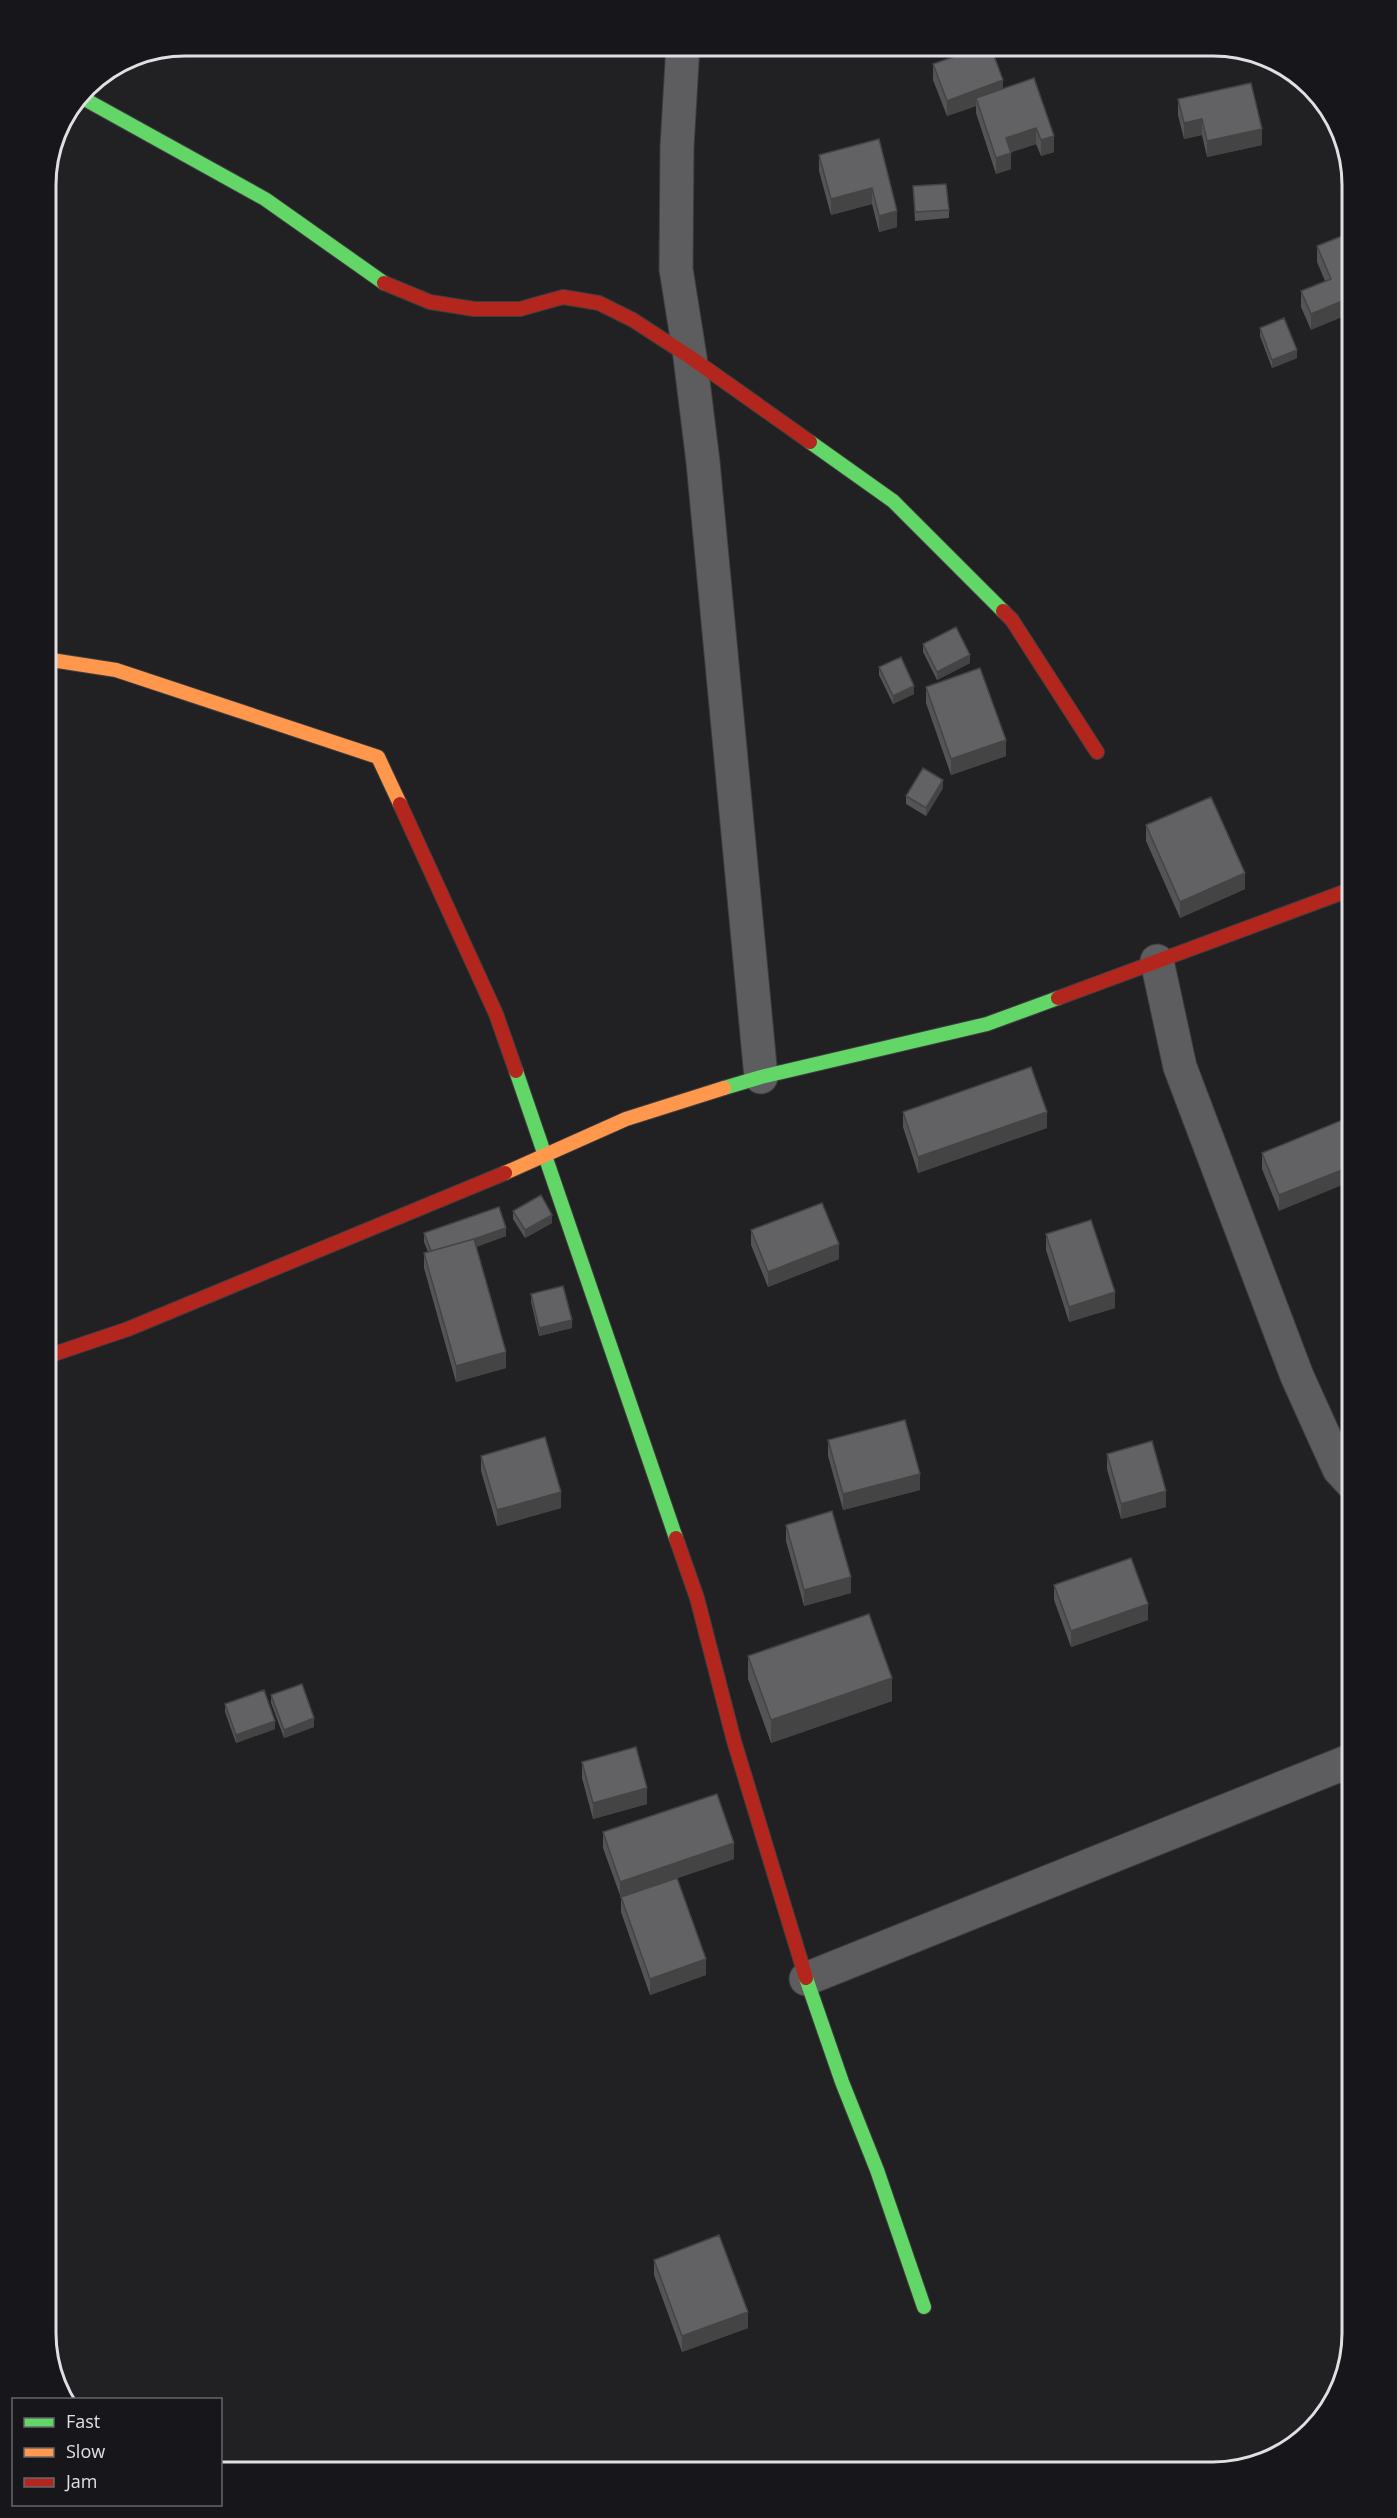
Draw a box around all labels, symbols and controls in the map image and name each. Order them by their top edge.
legend [12,2398,222,2506]
text: Fast [66,2409,100,2433]
text: Slow [66,2439,105,2463]
text: Jam [64,2469,98,2493]

